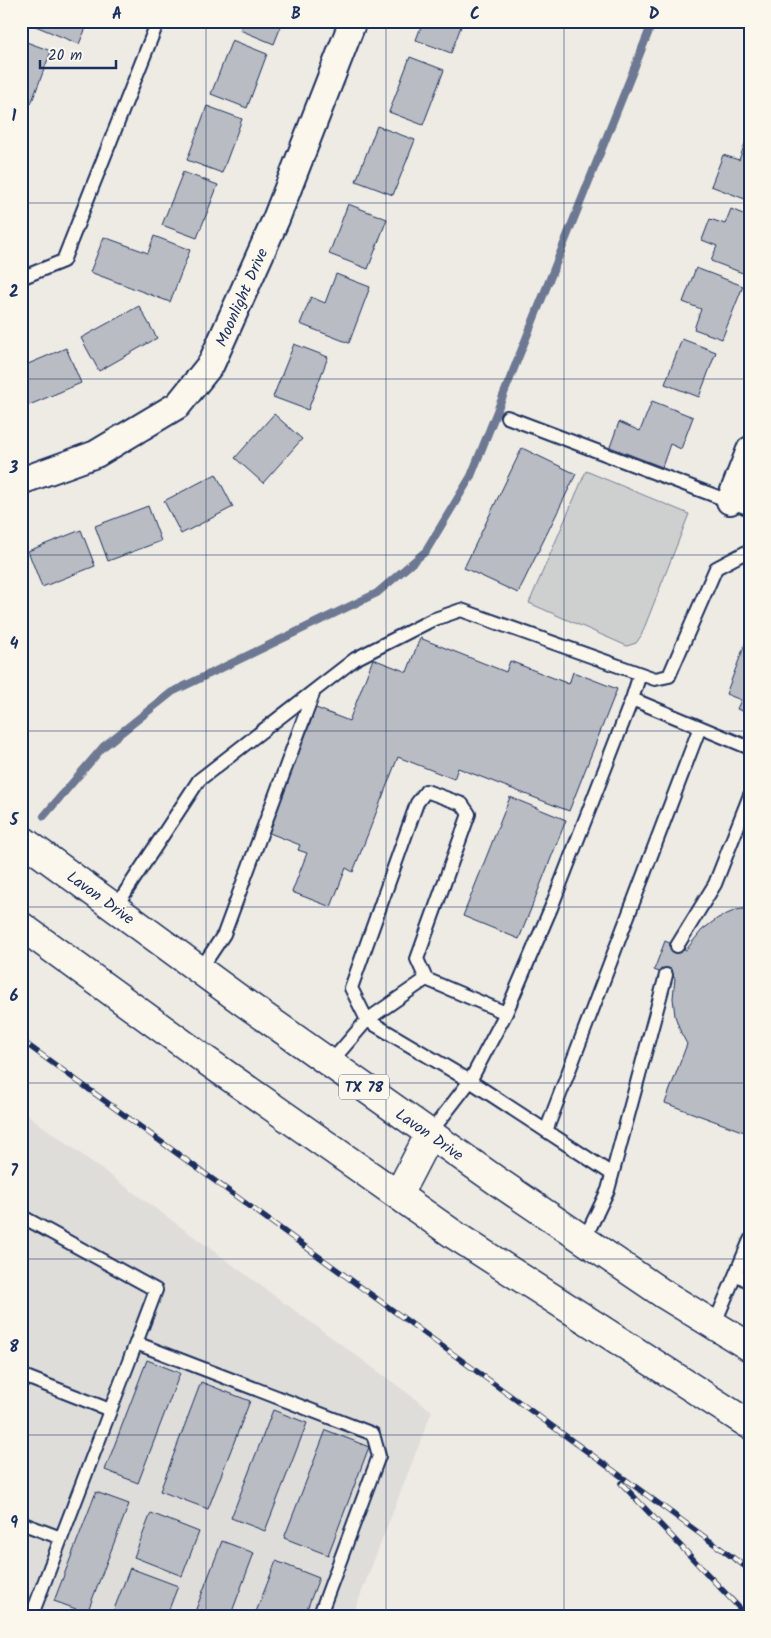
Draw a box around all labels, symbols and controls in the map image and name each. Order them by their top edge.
text: A [112,2,122,27]
text: B [291,2,301,27]
text: C [470,2,480,27]
text: D [649,2,660,27]
scale bar [40,38,116,70]
text: 20 m [48,44,82,68]
text: 1 [12,104,17,129]
street label: Moonlight Drive [209,244,275,351]
text: 2 [9,280,19,305]
text: 3 [9,456,19,481]
text: 4 [10,632,19,657]
text: 5 [9,808,20,833]
street label: Lavon Drive [61,865,139,931]
text: 6 [10,984,19,1009]
road number: TX 78 [339,1074,389,1100]
street label: Lavon Drive [390,1102,468,1168]
text: 7 [10,1159,18,1184]
text: 8 [9,1335,19,1360]
text: 9 [10,1511,18,1536]

